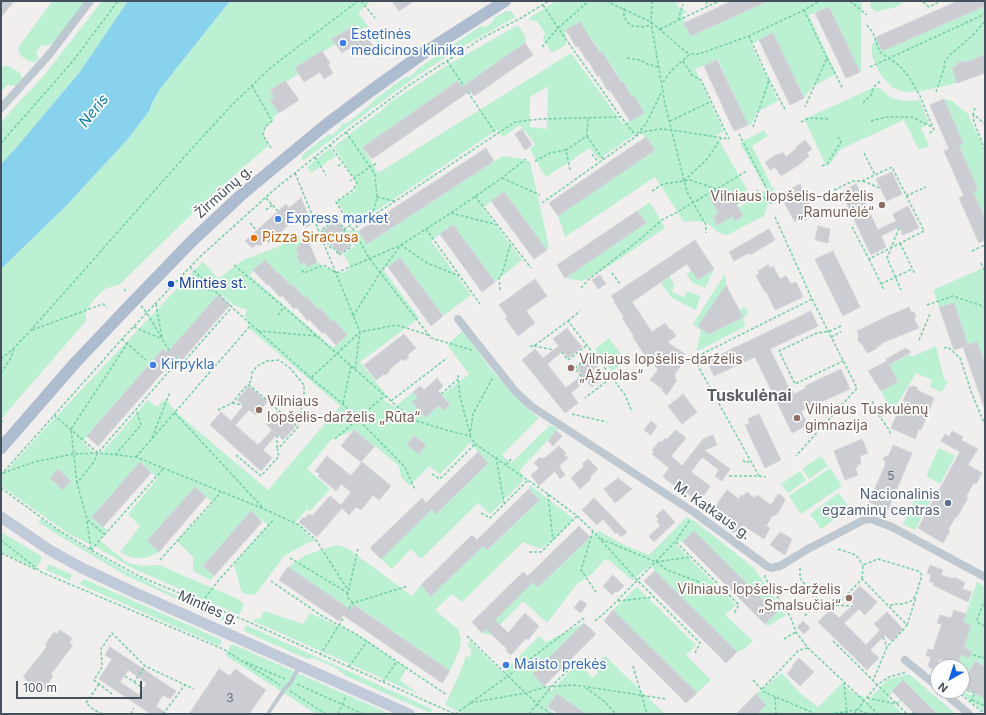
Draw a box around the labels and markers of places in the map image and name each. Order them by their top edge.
place label: Estetinės medicinos klinika [351,27,464,60]
marker: Estetinės medicinos klinika [338,38,348,48]
place label: Vilniaus lopšelis-darželis „Ramunėlė“ [710,189,874,222]
marker: Vilniaus lopšelis-darželis „Ramunėlė“ [877,200,887,210]
place label: Express market [286,211,388,227]
marker: Express market [273,214,283,224]
place label: Pizza Siracusa [262,230,359,246]
marker: Pizza Siracusa [249,233,259,243]
place label: Minties st. [179,276,247,292]
marker: Minties st. [166,279,176,289]
place label: Vilniaus lopšelis-darželis „Ąžuolas“ [579,352,743,384]
place label: Kirpykla [161,357,215,373]
marker: Kirpykla [148,360,158,370]
marker: Vilniaus lopšelis-darželis „Ąžuolas“ [566,363,576,373]
place label: Vilniaus lopšelis-darželis „Rūta“ [267,394,420,426]
place label: Vilniaus Tuskulėnų gimnazija [805,402,928,434]
marker: Vilniaus lopšelis-darželis „Rūta“ [254,405,264,415]
marker: Vilniaus Tuskulėnų gimnazija [792,413,802,423]
place label: Nacionalinis egzaminų centras [822,487,940,520]
marker: Nacionalinis egzaminų centras [943,498,953,508]
place label: Vilniaus lopšelis-darželis „Smalsučiai“ [677,582,841,614]
marker: Vilniaus lopšelis-darželis „Smalsučiai“ [844,593,854,603]
place label: Maisto prekės [514,657,607,673]
marker: Maisto prekės [501,660,511,670]

